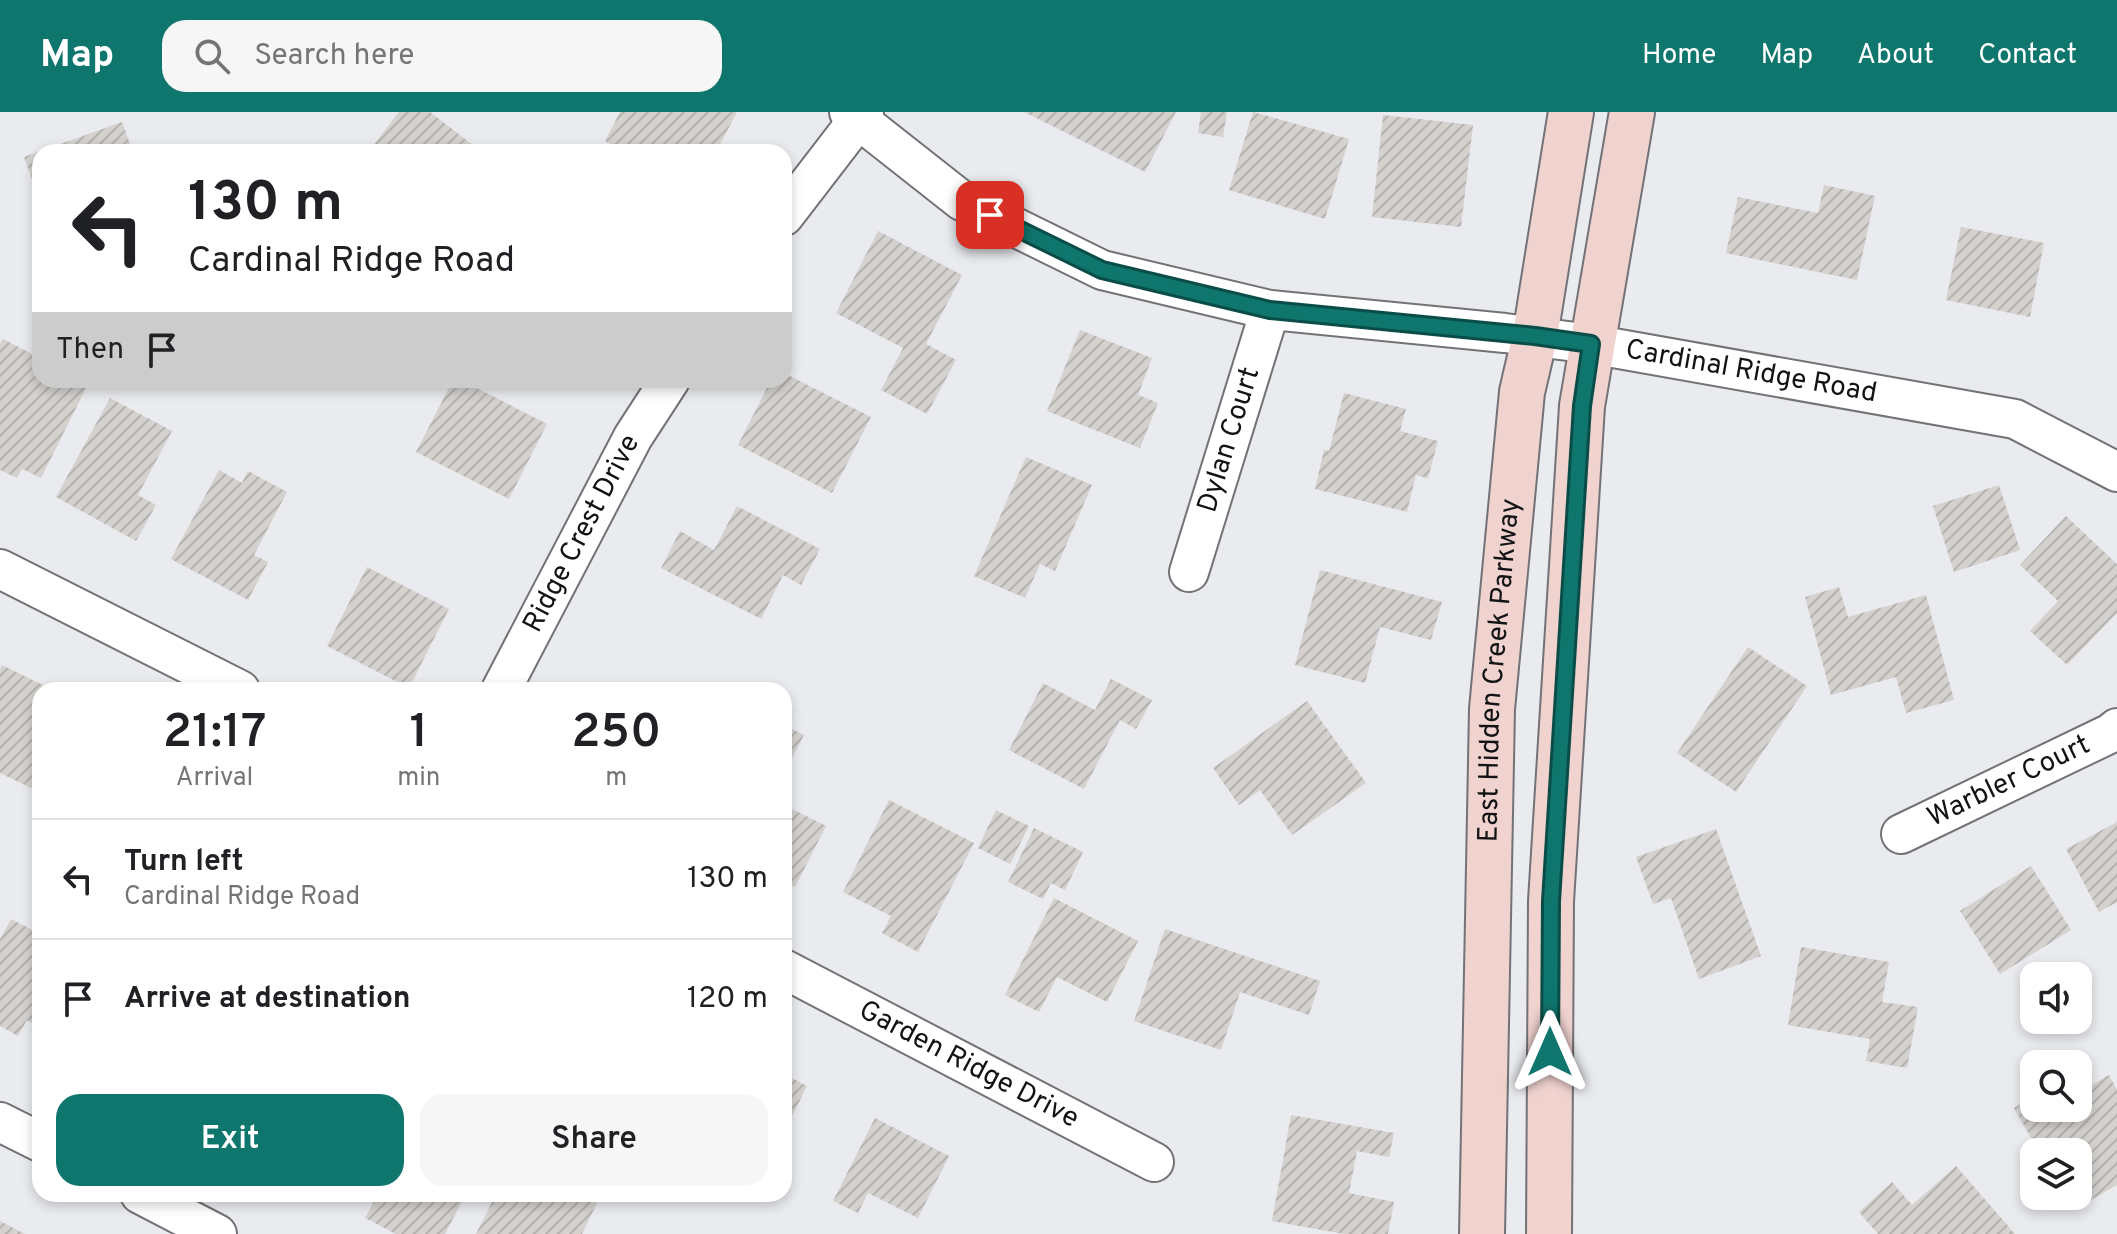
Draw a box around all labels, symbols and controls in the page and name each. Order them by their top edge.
search box [162,20,722,92]
text: Map [40,32,114,81]
icon: search [190,34,234,78]
text: Search here [254,38,414,75]
text: Home [1642,38,1716,74]
text: Map [1760,38,1813,74]
text: About [1857,38,1934,74]
text: Contact [1978,38,2077,74]
text: 130 m [188,170,343,240]
icon: left [56,176,160,280]
pin [956,181,1024,249]
icon: arrive [968,193,1012,237]
text: Cardinal Ridge Road [188,239,515,285]
icon: arrive [140,328,184,372]
text: Then [56,332,124,369]
street label: Cardinal Ridge Road [1623,332,1880,412]
street label: Dylan Court [1190,363,1269,517]
street label: Ridge Crest Drive [516,429,649,639]
street label: East Hidden Creek Parkway [1471,497,1530,843]
text: 21:17 [163,704,266,764]
text: 1 [409,704,428,764]
text: 250 [571,704,661,764]
street label: Warbler Court [1922,728,2096,836]
text: Arrival [176,762,253,795]
text: min [397,762,440,795]
text: m [605,762,627,795]
text: Turn left [124,844,244,881]
icon: left [56,857,100,901]
text: 130 m [687,861,768,898]
text: Cardinal Ridge Road [124,881,360,914]
map controls [2020,962,2092,1210]
button: sound [2020,962,2092,1034]
icon: arrive [56,977,100,1021]
text: Arrive at destination [124,981,410,1018]
text: 120 m [687,981,768,1018]
street label: Garden Ridge Drive [852,993,1085,1137]
position arrow [1508,1010,1592,1094]
button: search [2020,1050,2092,1122]
button: Exit [56,1094,404,1186]
button: Share [420,1094,768,1186]
button: layers [2020,1138,2092,1210]

